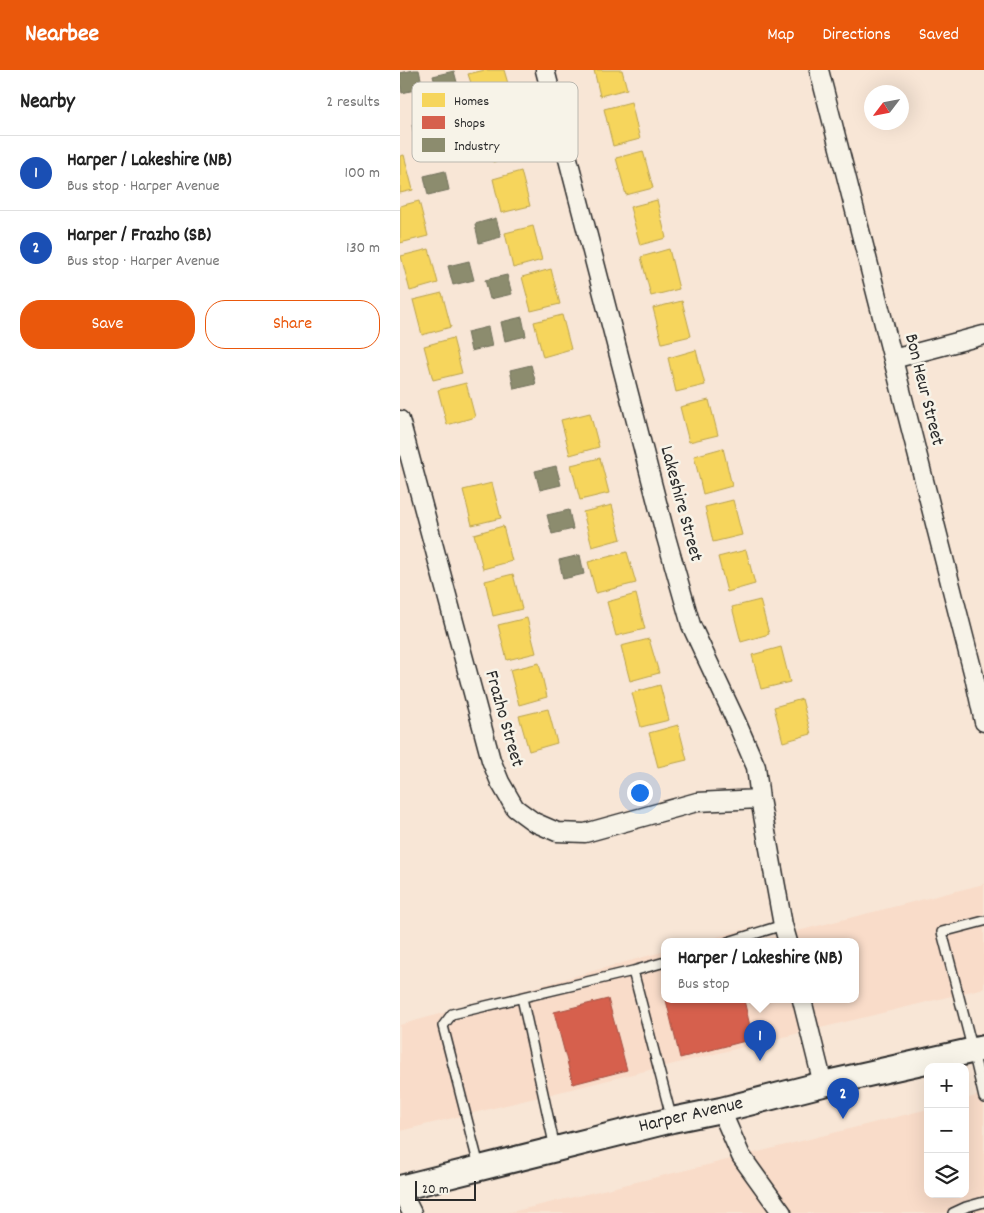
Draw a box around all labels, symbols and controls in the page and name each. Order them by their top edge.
text: Nearbee [25,18,99,52]
text: Map [767,23,794,48]
text: Directions [822,23,891,48]
text: Saved [919,23,959,48]
legend [412,82,578,162]
north arrow [864,85,909,130]
text: Nearby [20,88,75,118]
text: 2 results [326,91,380,114]
text: Homes [454,92,489,112]
text: Shops [454,114,485,134]
text: Industry [454,137,500,157]
text: Harper / Lakeshire (NB) [67,148,232,175]
text: 1 [34,162,38,185]
text: 100 m [344,162,380,185]
text: Bus stop · Harper Avenue [67,175,219,198]
text: Harper / Frazho (SB) [67,223,211,250]
text: 2 [33,237,40,260]
text: 130 m [346,237,380,260]
text: Bus stop · Harper Avenue [67,250,219,273]
button: Save [20,300,195,349]
button: Share [205,300,380,349]
street label: Bon Heur Street [896,331,950,449]
street label: Lakeshire Street [652,443,708,565]
street label: Frazho Street [476,668,530,770]
your location [627,780,653,806]
popup [661,938,859,1003]
text: Harper / Lakeshire (NB) [678,946,842,973]
text: Bus stop [678,973,730,996]
pin: 1 [744,1020,776,1061]
map controls [924,1063,969,1198]
button: + [924,1063,969,1108]
pin: 2 [827,1078,859,1119]
street label: Harper Avenue [636,1091,746,1141]
button: − [924,1108,969,1153]
button: layers [924,1153,969,1198]
scale bar [415,1178,476,1201]
text: 20 m [422,1180,449,1200]

